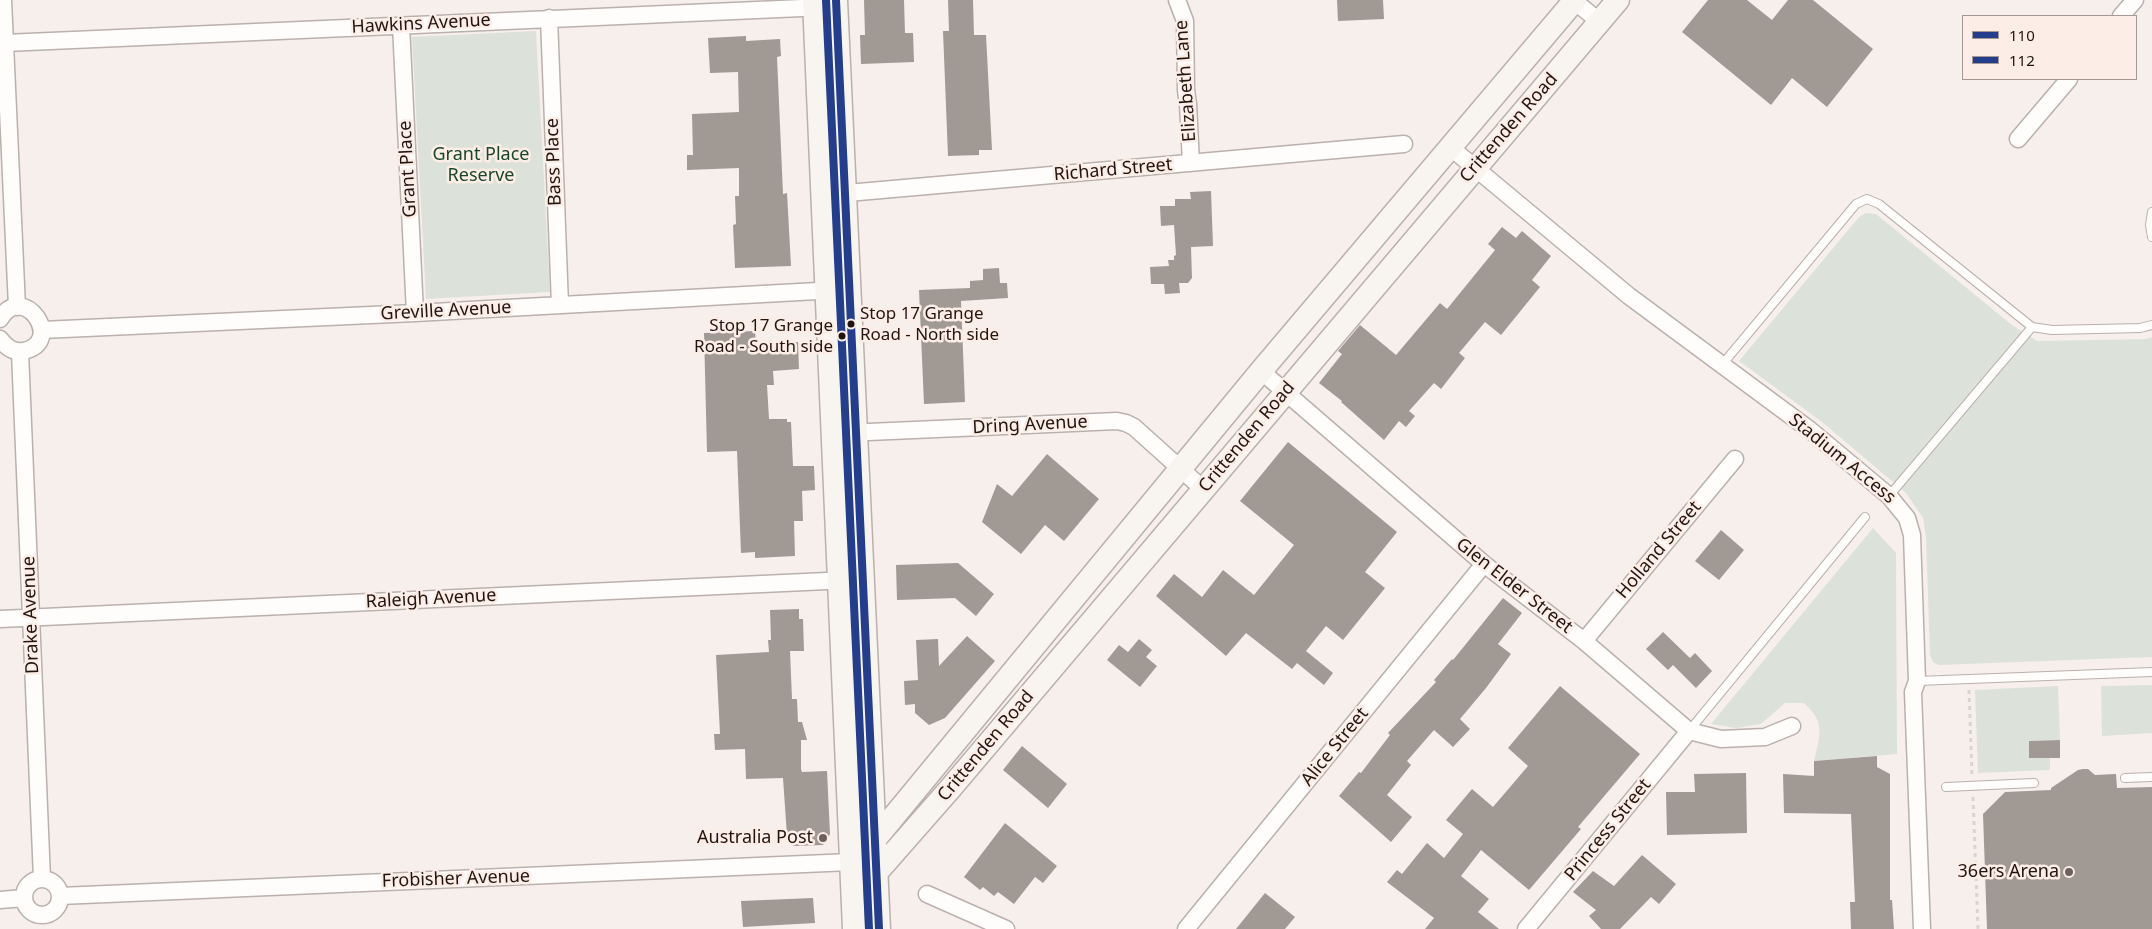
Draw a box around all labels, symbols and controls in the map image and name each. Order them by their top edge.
street label: Hawkins Avenue [351,10,491,38]
legend [1962,15,2137,80]
street label: Elizabeth Lane [1171,19,1201,143]
text: 110 [2009,25,2035,45]
text: 112 [2009,50,2035,70]
street label: Crittenden Road [1456,69,1562,187]
street label: Bass Place [542,118,566,206]
street label: Grant Place [395,120,421,218]
park label: Grant Place Reserve [432,144,530,186]
street label: Richard Street [1053,154,1173,186]
street label: Greville Avenue [380,297,512,325]
place label: Stop 17 Grange Road - North side [860,304,999,344]
place label: Stop 17 Grange Road - South side [694,316,833,356]
marker: Stop 17 Grange Road - North side [846,319,856,329]
marker: Stop 17 Grange Road - South side [837,331,847,341]
street label: Crittenden Road [1194,377,1300,497]
street label: Stadium Access [1784,409,1900,509]
street label: Dring Avenue [972,411,1088,439]
street label: Holland Street [1612,497,1706,603]
street label: Glen Elder Street [1451,534,1577,638]
street label: Drake Avenue [18,556,44,674]
street label: Raleigh Avenue [365,585,497,613]
street label: Crittenden Road [933,686,1039,806]
street label: Alice Street [1297,703,1373,791]
street label: Princess Street [1560,775,1656,885]
place label: Australia Post [697,827,813,849]
marker: Australia Post [817,832,829,844]
place label: 36ers Arena [1958,861,2059,883]
street label: Frobisher Avenue [382,866,530,892]
marker: 36ers Arena [2063,866,2075,878]

